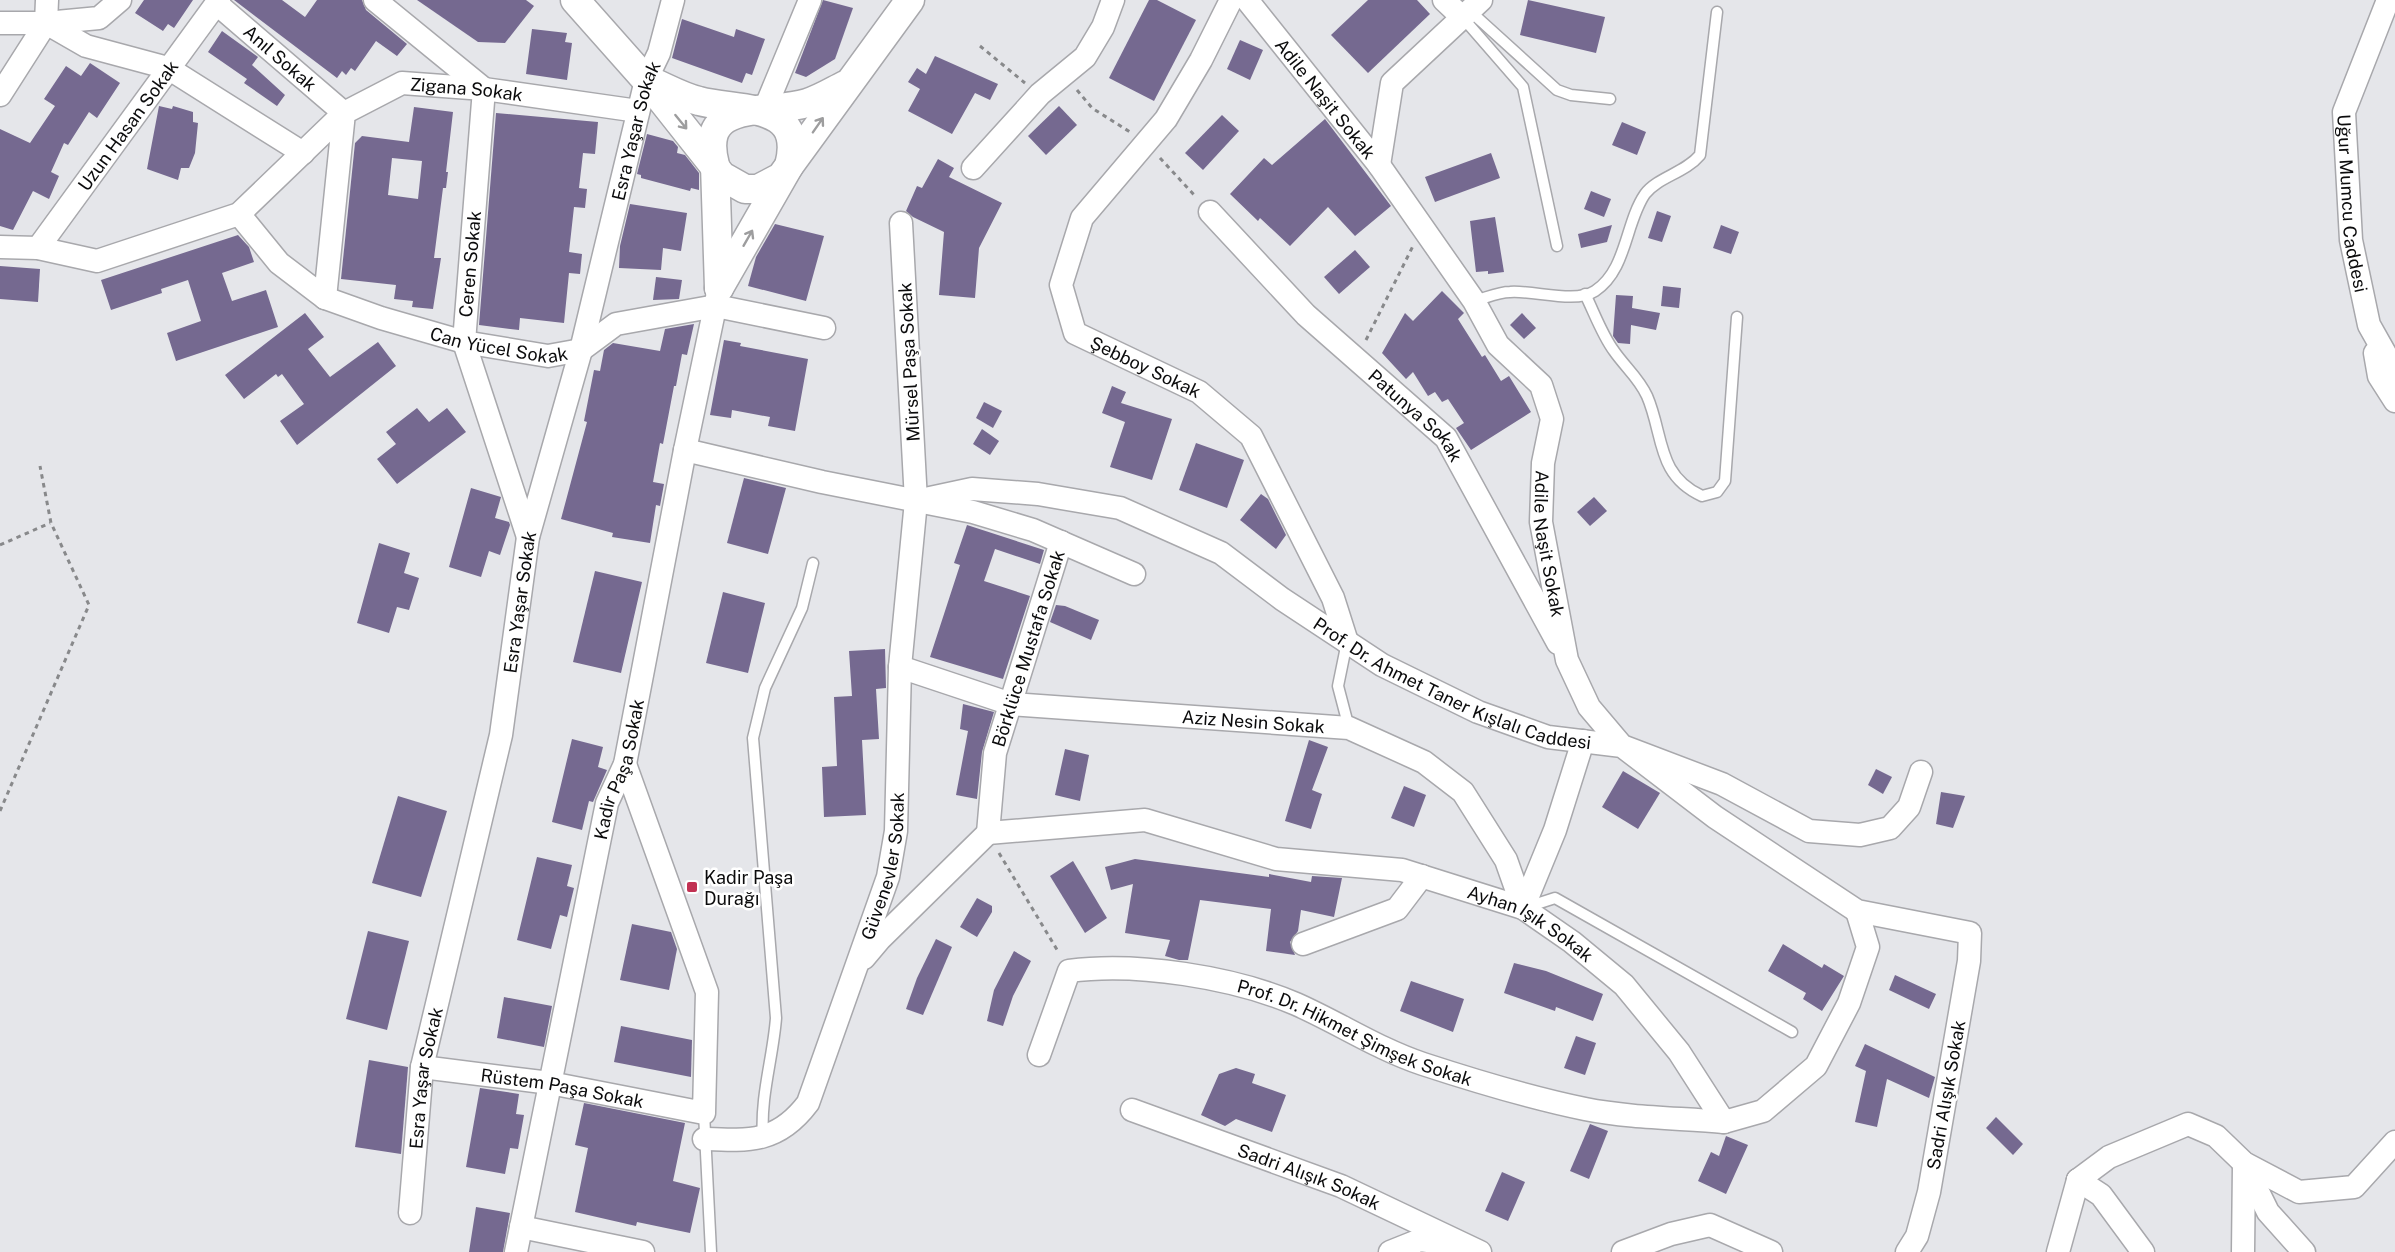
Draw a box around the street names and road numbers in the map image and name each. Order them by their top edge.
street label: Anıl Sokak [239,21,321,95]
street label: Adile Naşit Sokak [1271,34,1380,163]
street label: Uzun Hasan Sokak [73,56,182,195]
street label: Esra Yaşar Sokak [607,57,664,202]
street label: Zigana Sokak [409,73,524,105]
street label: Uğur Mumcu Caddesi [2334,113,2372,294]
street label: Ceren Sokak [455,210,485,318]
street label: Mürsel Paşa Sokak [894,282,924,442]
street label: Can Yücel Sokak [428,322,569,366]
street label: Şebboy Sokak [1087,331,1204,402]
street label: Patunya Sokak [1364,365,1467,465]
street label: Adile Naşit Sokak [1530,470,1569,619]
street label: Esra Yaşar Sokak [499,528,540,675]
street label: Börklüce Mustafa Sokak [987,547,1068,749]
street label: Prof. Dr. Ahmet Taner Kışlalı Caddesi [1310,612,1592,753]
street label: Kadir Paşa Sokak [589,697,648,841]
street label: Aziz Nesin Sokak [1181,706,1326,737]
street label: Güvenevler Sokak [856,792,907,942]
street label: Ayhan Işık Sokak [1465,881,1598,966]
street label: Prof. Dr. Hikmet Şimşek Sokak [1235,975,1475,1090]
street label: Esra Yaşar Sokak [405,1005,446,1150]
street label: Sadri Alışık Sokak [1923,1019,1969,1171]
street label: Rüstem Paşa Sokak [480,1064,646,1112]
street label: Sadri Alışık Sokak [1235,1139,1384,1214]

